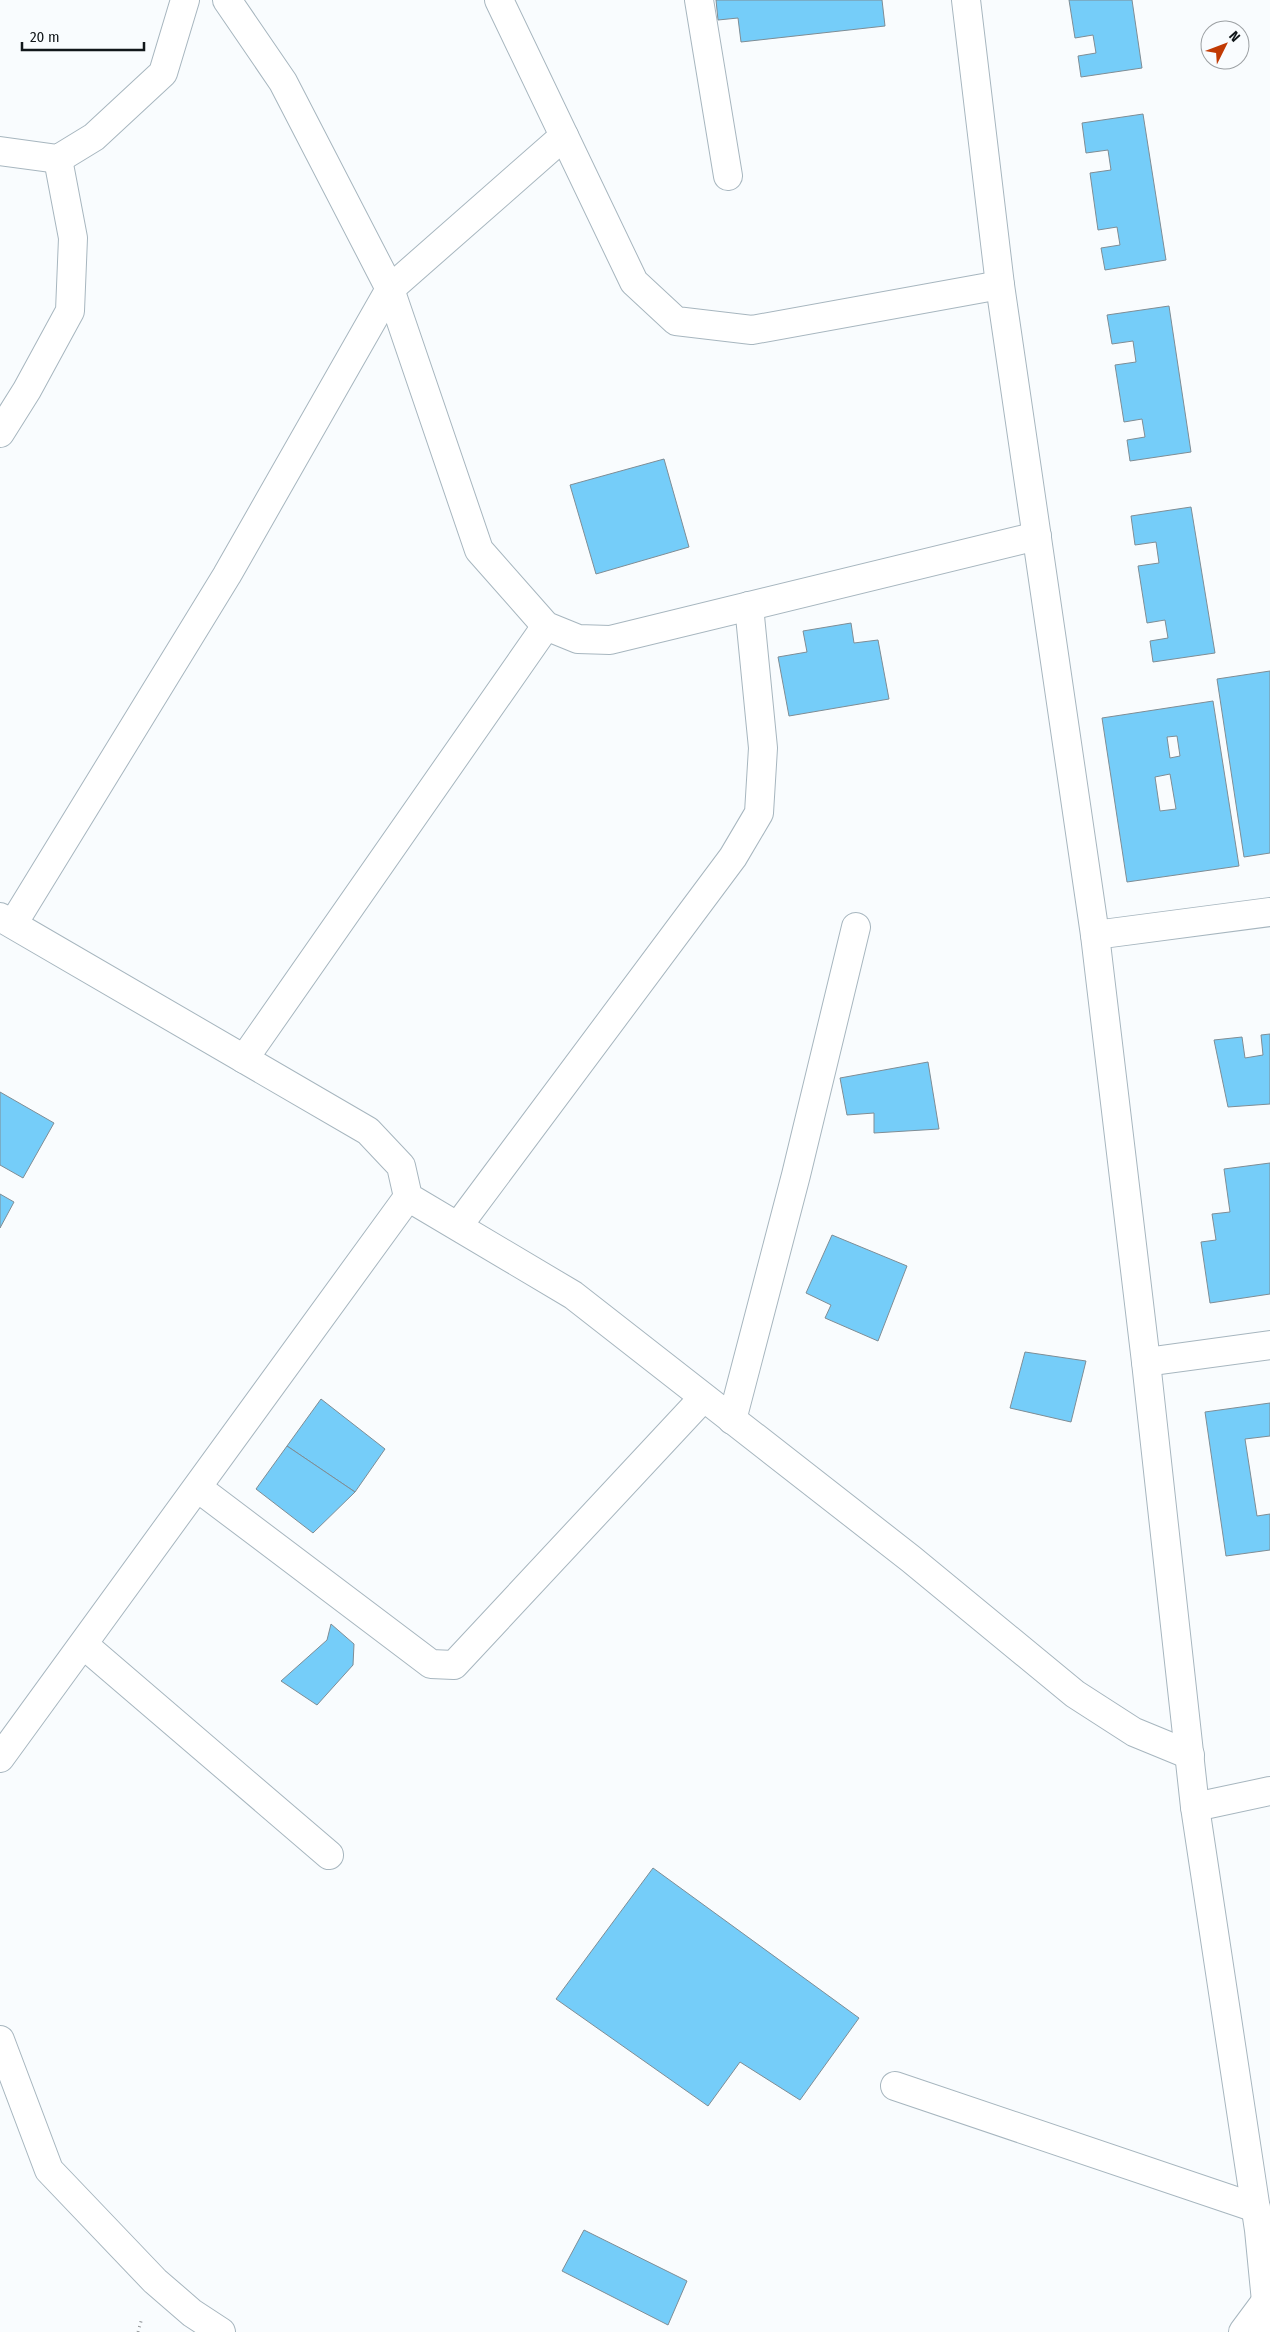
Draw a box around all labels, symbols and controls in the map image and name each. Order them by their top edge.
scale bar [22,20,145,52]
north arrow [1200,20,1250,70]
text: 20 m [30,28,60,46]
text: N [1225,28,1243,45]

